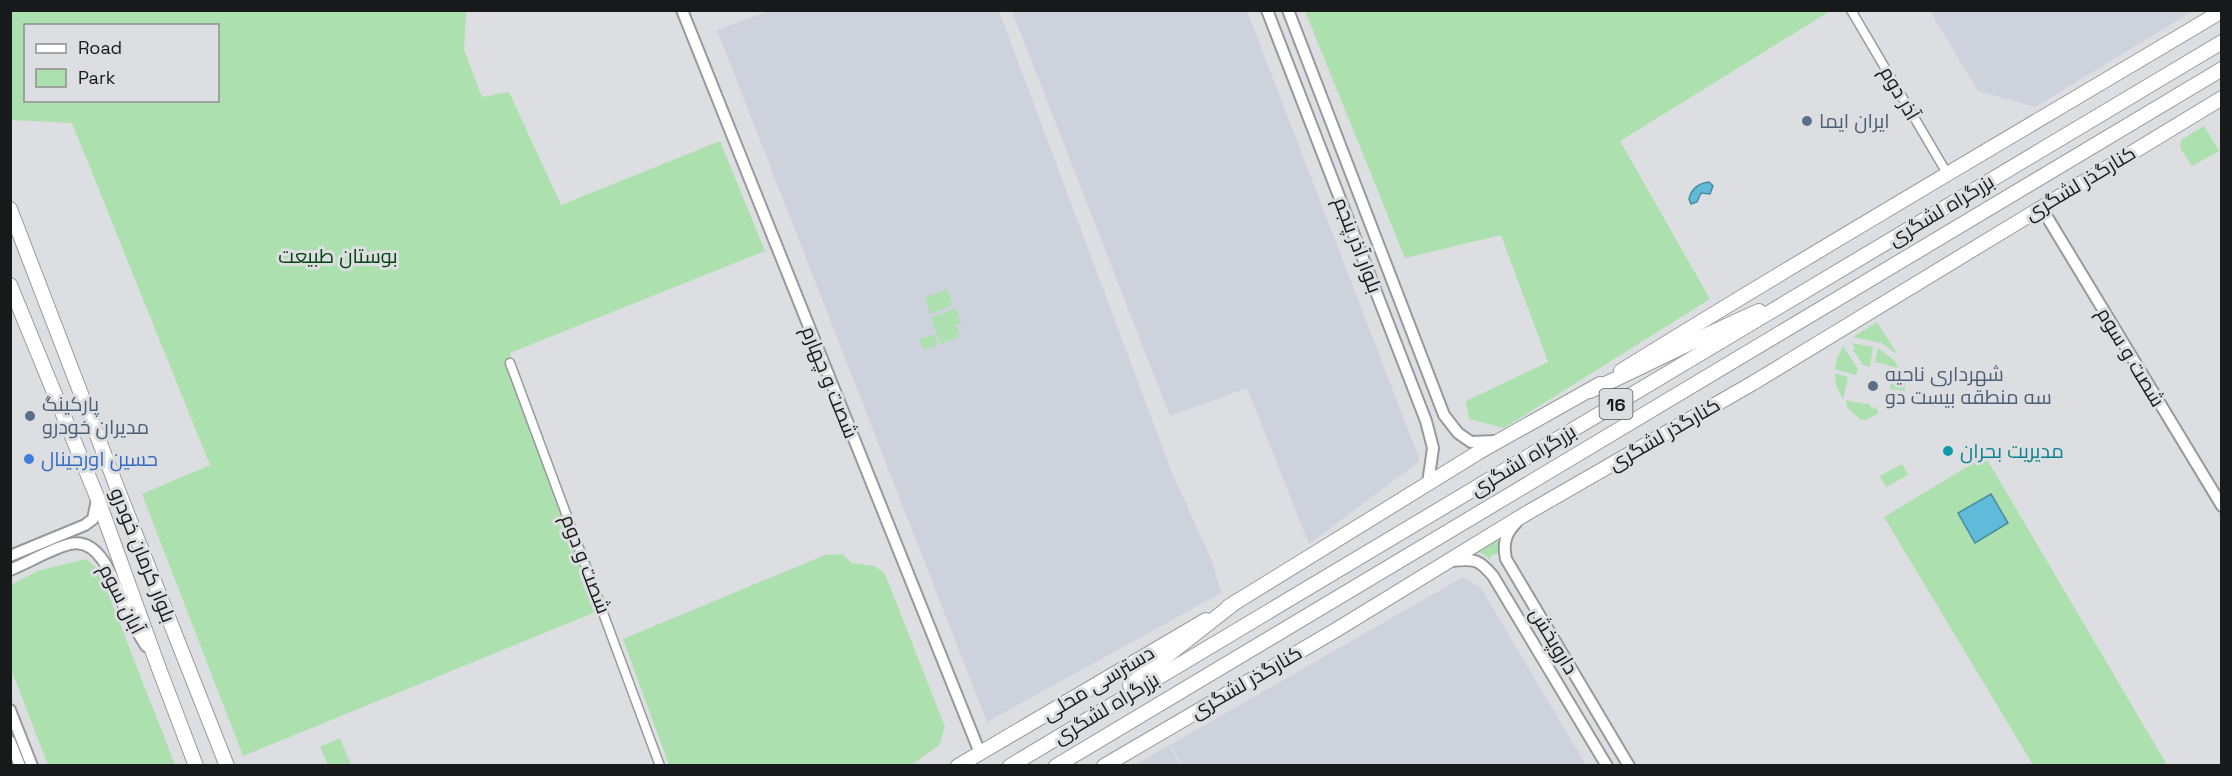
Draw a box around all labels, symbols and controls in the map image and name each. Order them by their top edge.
legend [24,24,219,102]
text: Road [78,36,122,59]
street label: آذر دوم [1873,61,1926,126]
text: Park [78,66,116,89]
place label: ایران ایما [1819,108,1890,134]
marker: ایران ایما [1800,114,1814,128]
street label: کنارگذر لشگری [2020,140,2140,226]
street label: بزرگراه لشگری [1883,168,1999,252]
street label: بلوار آذر پنجم [1327,193,1388,297]
park label: بوستان طبیعت [278,243,398,269]
street label: شصت و سوم [2090,302,2171,412]
street label: شصت و چهارم [795,322,864,442]
place label: شهرداری ناحیه سه منطقه بیست دو [1885,361,2052,410]
marker: شهرداری ناحیه سه منطقه بیست دو [1866,379,1880,393]
road number: 16 [1600,389,1632,419]
place label: پارکینگ مدیران خودرو [42,391,149,440]
street label: کنارگذر لشگری [1603,392,1725,476]
marker: پارکینگ مدیران خودرو [23,409,37,423]
street label: بزرگراه لشگری [1465,418,1581,502]
place label: مدیریت بحران [1960,438,2064,464]
marker: مدیریت بحران [1941,444,1955,458]
place label: حسین اورجینال [41,446,158,472]
marker: حسین اورجینال [22,452,36,466]
street label: بلوار کرمان خودرو [104,484,182,626]
street label: شصت و دوم [554,511,617,618]
street label: آبان سوم [92,559,151,640]
street label: داروپخش [1524,603,1584,679]
street label: دسترسی محلی [1037,639,1159,727]
street label: کنارگذر لشگری [1185,640,1307,724]
street label: بزرگراه لشگری [1048,666,1164,750]

